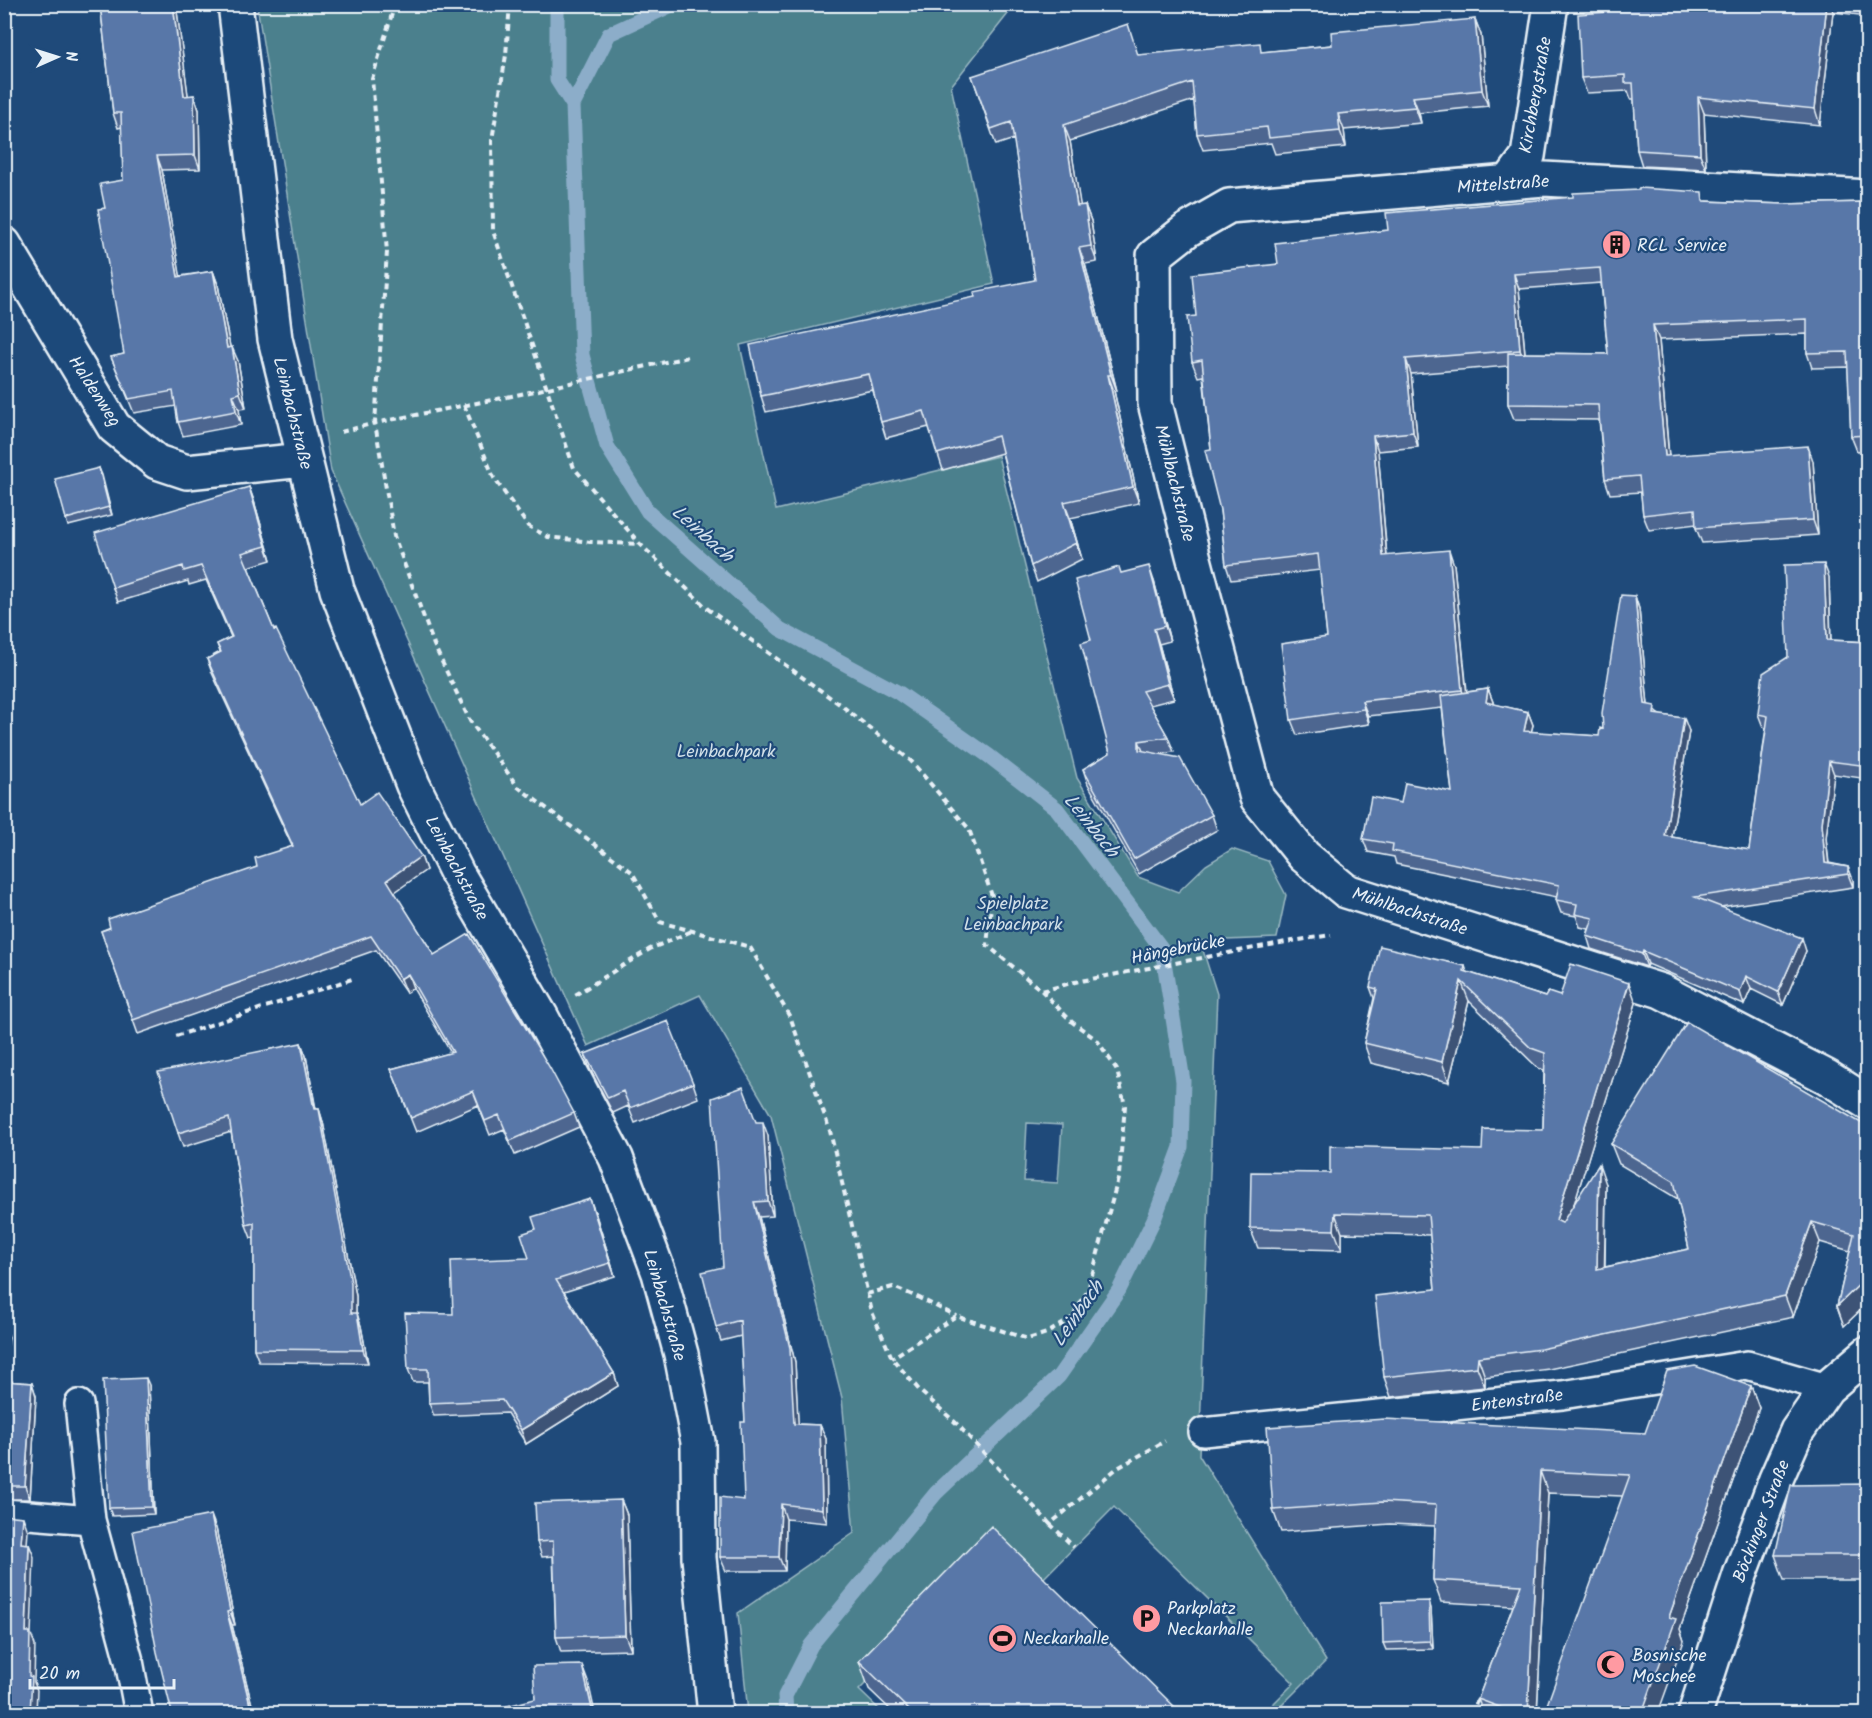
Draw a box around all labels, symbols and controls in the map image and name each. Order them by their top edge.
north arrow [27,27,87,87]
street label: Kirchbergstraße [1512,35,1561,156]
text: N [58,51,83,62]
street label: Mittelstraße [1456,168,1550,203]
building icon: RCL Service [1600,229,1632,261]
place label: RCL Service [1637,232,1727,261]
street label: Haldenweg [60,350,128,433]
street label: Leinbachstraße [264,354,320,473]
street label: Mühlbachstraße [1145,422,1202,545]
water label: Leinbach [663,498,742,573]
park label: Leinbachpark [677,738,776,767]
water label: Leinbach [1054,787,1128,867]
street label: Leinbachstraße [416,811,495,926]
street label: Mühlbachstraße [1348,880,1471,945]
park label: Spielplatz Leinbachpark [964,890,1063,940]
street label: Hängebrücke [1129,927,1228,974]
street label: Leinbachstraße [634,1246,693,1365]
water label: Leinbach [1044,1272,1115,1354]
street label: Entenstraße [1470,1381,1565,1422]
street label: Böckinger Straße [1726,1456,1799,1587]
place label: Parkplatz Neckarhalle [1167,1595,1253,1645]
parking icon: Parkplatz Neckarhalle [1130,1602,1162,1634]
sports icon: Neckarhalle [986,1622,1018,1654]
place label: Neckarhalle [1023,1625,1109,1654]
place label: Bosnische Moschee [1632,1642,1707,1692]
mosque icon: Bosnische Moschee [1595,1649,1627,1681]
scale bar [30,1652,174,1690]
text: 20 m [39,1660,80,1689]

